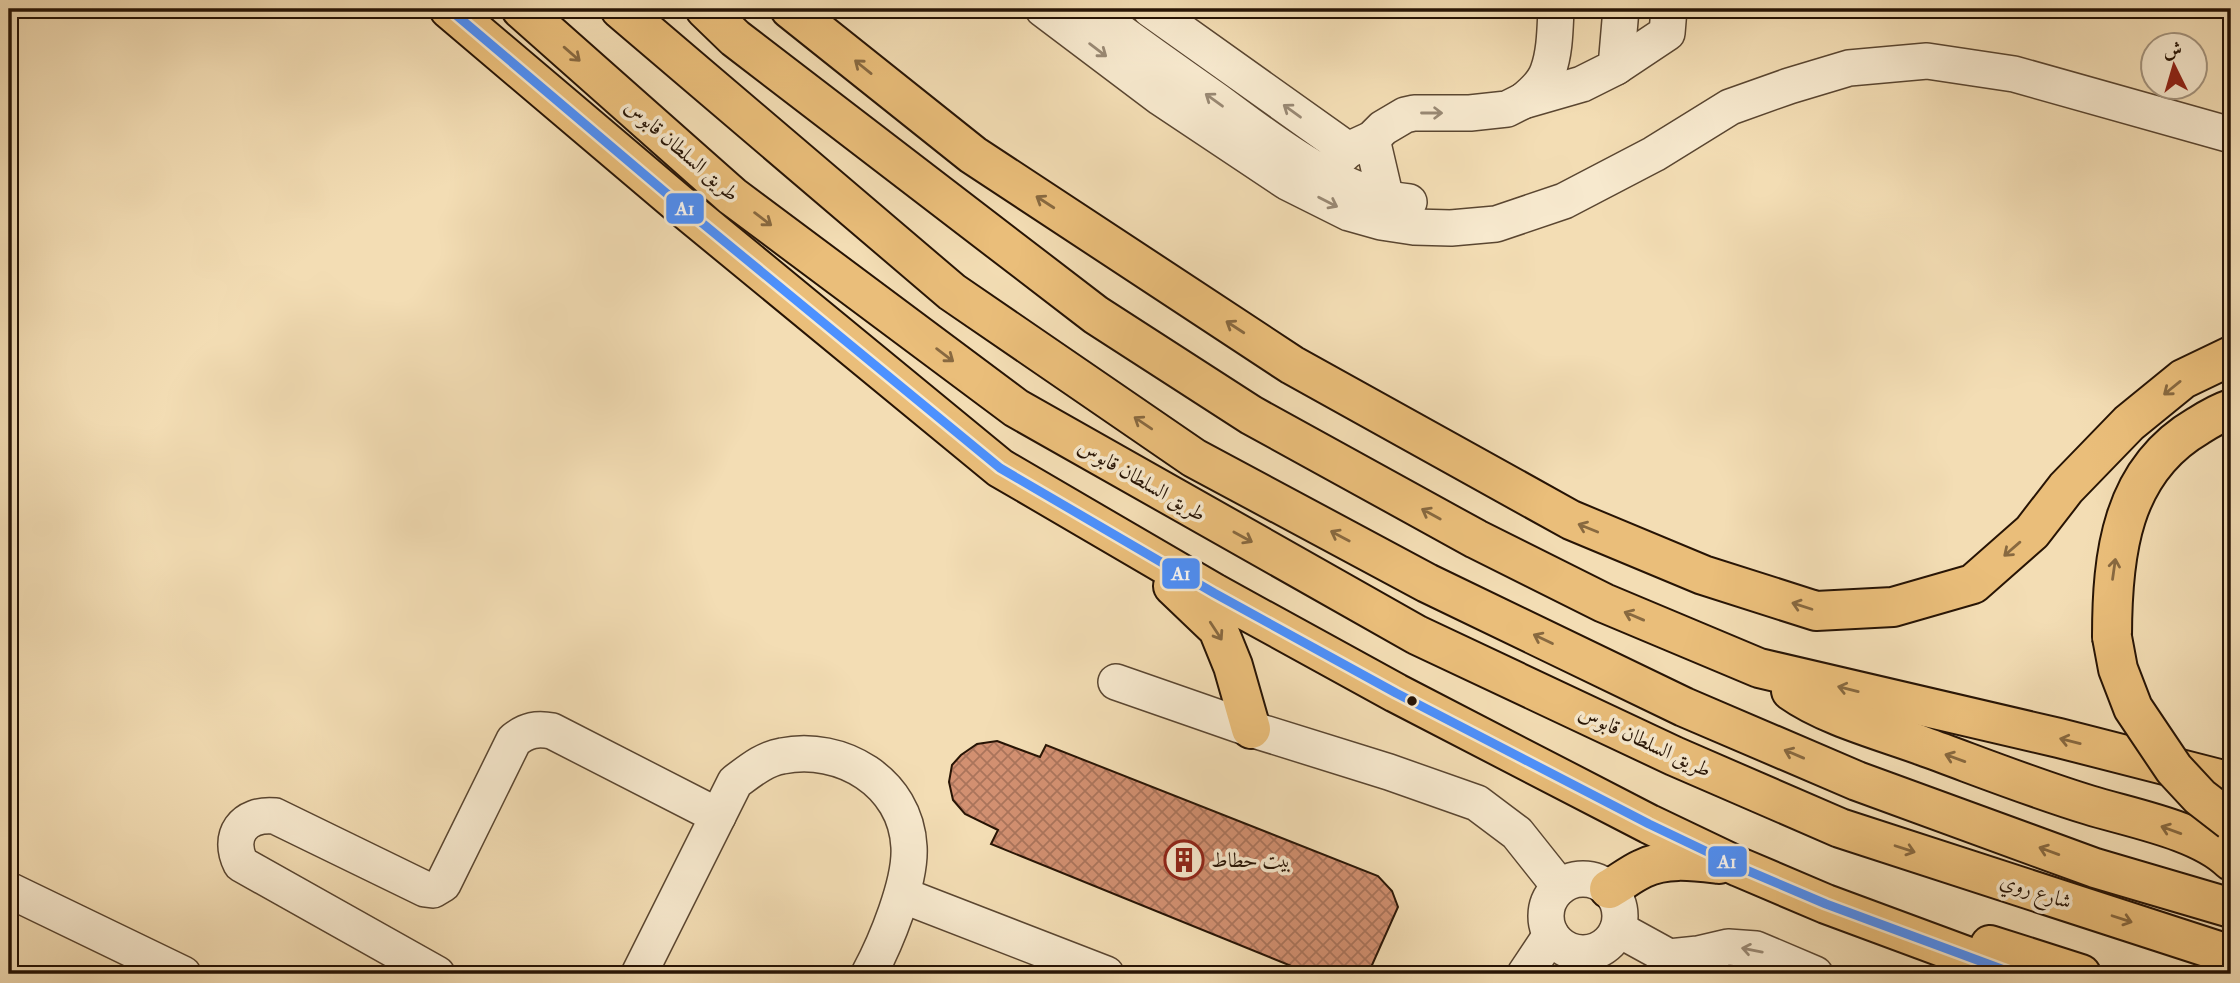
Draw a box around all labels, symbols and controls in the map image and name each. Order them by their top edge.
north arrow [2138,32,2208,102]
text: ش [2162,38,2183,62]
one-way arrow [1088,43,1107,57]
one-way arrow [563,46,581,62]
one-way arrow [854,59,872,74]
one-way arrow [1205,92,1224,107]
street label: طريق السلطان قابوس [619,94,744,207]
one-way arrow [1283,104,1302,118]
one-way arrow [1420,106,1443,119]
line badge: A1 [665,192,705,225]
one-way arrow [1036,195,1055,210]
one-way arrow [1317,196,1338,210]
text: A1 [674,198,695,220]
one-way arrow [753,211,772,226]
one-way arrow [1226,320,1245,335]
one-way arrow [935,348,954,362]
one-way arrow [2163,381,2181,396]
one-way arrow [1134,416,1153,430]
street label: طريق السلطان قابوس [1074,434,1210,527]
one-way arrow [1421,507,1441,521]
one-way arrow [1578,520,1600,533]
one-way arrow [1330,529,1350,543]
one-way arrow [1233,530,1253,544]
one-way arrow [2003,541,2021,557]
line badge: A1 [1161,557,1201,590]
one-way arrow [2108,558,2121,581]
text: A1 [1170,563,1191,585]
one-way arrow [1791,599,1813,611]
one-way arrow [1624,609,1645,622]
one-way arrow [1209,621,1224,640]
one-way arrow [1533,632,1554,645]
one-way arrow [1838,682,1860,695]
unlabelled marker [1405,694,1419,708]
street label: طريق السلطان قابوس [1575,700,1715,783]
one-way arrow [2059,734,2082,747]
one-way arrow [1784,747,1805,760]
one-way arrow [1945,750,1967,763]
one-way arrow [2161,822,2183,835]
building icon: بيت حطاط [1163,839,1205,881]
one-way arrow [1894,843,1916,856]
one-way arrow [2039,844,2061,856]
line badge: A1 [1707,845,1748,878]
place label: بيت حطاط [1211,848,1291,873]
text: A1 [1716,851,1737,873]
street label: شارع روي [1995,868,2075,920]
one-way arrow [2110,914,2132,926]
one-way arrow [1741,942,1764,956]

